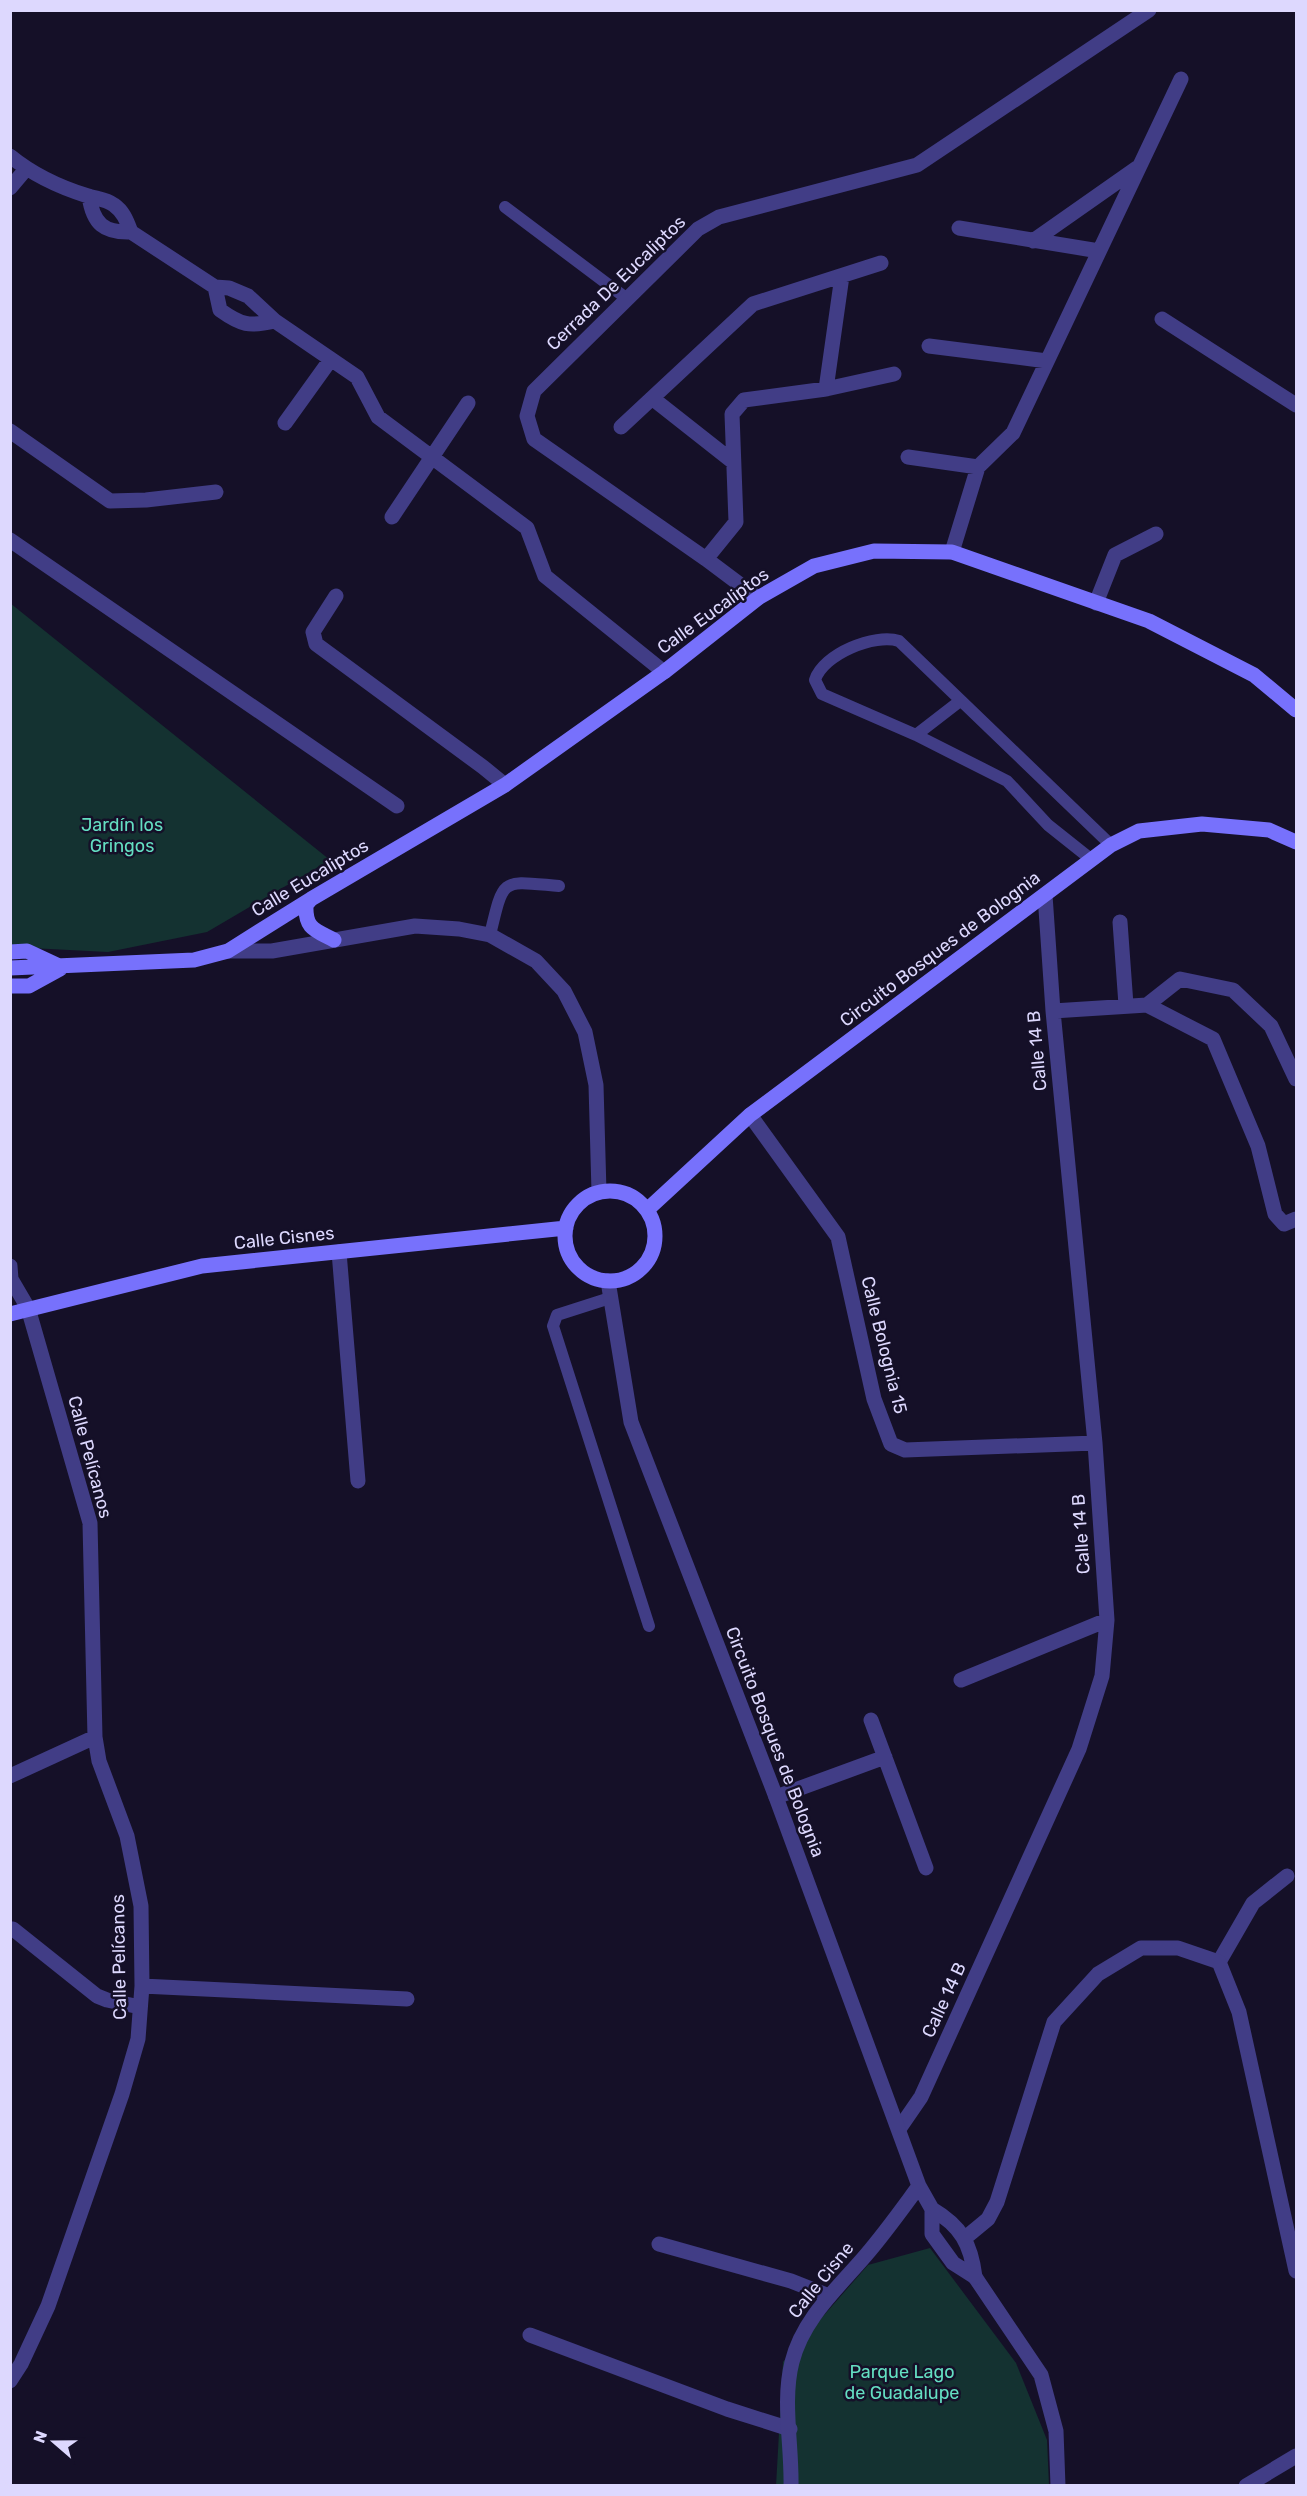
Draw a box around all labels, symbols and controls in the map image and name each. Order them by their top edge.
street label: Cerrada De Eucaliptos [542,211,690,355]
street label: Calle Eucaliptos [653,563,773,659]
park label: Jardín los Gringos [81,814,163,857]
street label: Calle Eucaliptos [248,834,372,922]
street label: Circuito Bosques de Bolognia [836,867,1044,1031]
street label: Calle 14 B [1023,1010,1051,1092]
street label: Calle Cisnes [233,1222,335,1254]
street label: Calle Bolognia 15 [856,1274,912,1416]
street label: Calle Pelícanos [63,1393,117,1521]
street label: Calle 14 B [1067,1493,1095,1575]
street label: Circuito Bosques de Bolognia [721,1624,829,1860]
street label: Calle Pelícanos [107,1894,131,2020]
street label: Calle 14 B [917,1959,971,2041]
street label: Calle Cisne [784,2237,858,2323]
park label: Parque Lago de Guadalupe [845,2361,959,2404]
north arrow [24,2412,84,2472]
text: N [29,2428,51,2446]

